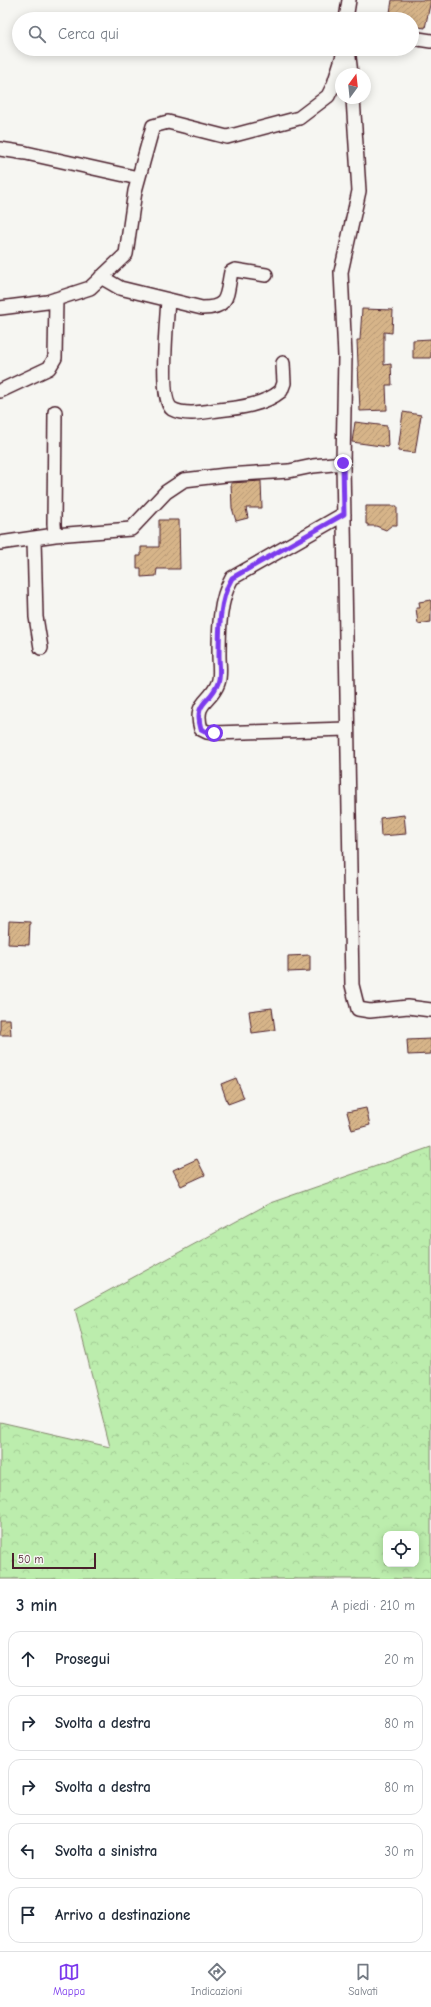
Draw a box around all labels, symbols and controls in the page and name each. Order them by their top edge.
search box [12,12,419,56]
icon: search [26,23,48,45]
text: Cerca qui [58,25,119,43]
north arrow [335,68,371,104]
route end [334,454,352,472]
route start [205,724,223,742]
map controls [383,1531,419,1567]
button: locate [383,1531,419,1567]
scale bar [12,1551,96,1570]
text: 50 m [18,1553,43,1566]
text: 3 min [16,1596,57,1615]
text: A piedi · 210 m [331,1598,415,1613]
icon: ahead [17,1648,39,1670]
text: Prosegui [55,1650,110,1668]
text: 20 m [384,1652,414,1667]
icon: right [17,1712,39,1734]
text: Svolta a destra [55,1714,151,1732]
text: 80 m [384,1716,414,1731]
icon: right [17,1776,39,1798]
text: Svolta a destra [55,1778,151,1796]
text: 80 m [384,1780,414,1795]
icon: left [17,1840,39,1862]
text: Svolta a sinistra [55,1842,157,1860]
text: 30 m [384,1844,414,1859]
icon: arrive [17,1904,39,1926]
text: Arrivo a destinazione [55,1906,190,1924]
tab: Mappa [53,1961,85,1998]
tab: Indicazioni [191,1961,242,1998]
tab: Salvati [348,1961,378,1998]

